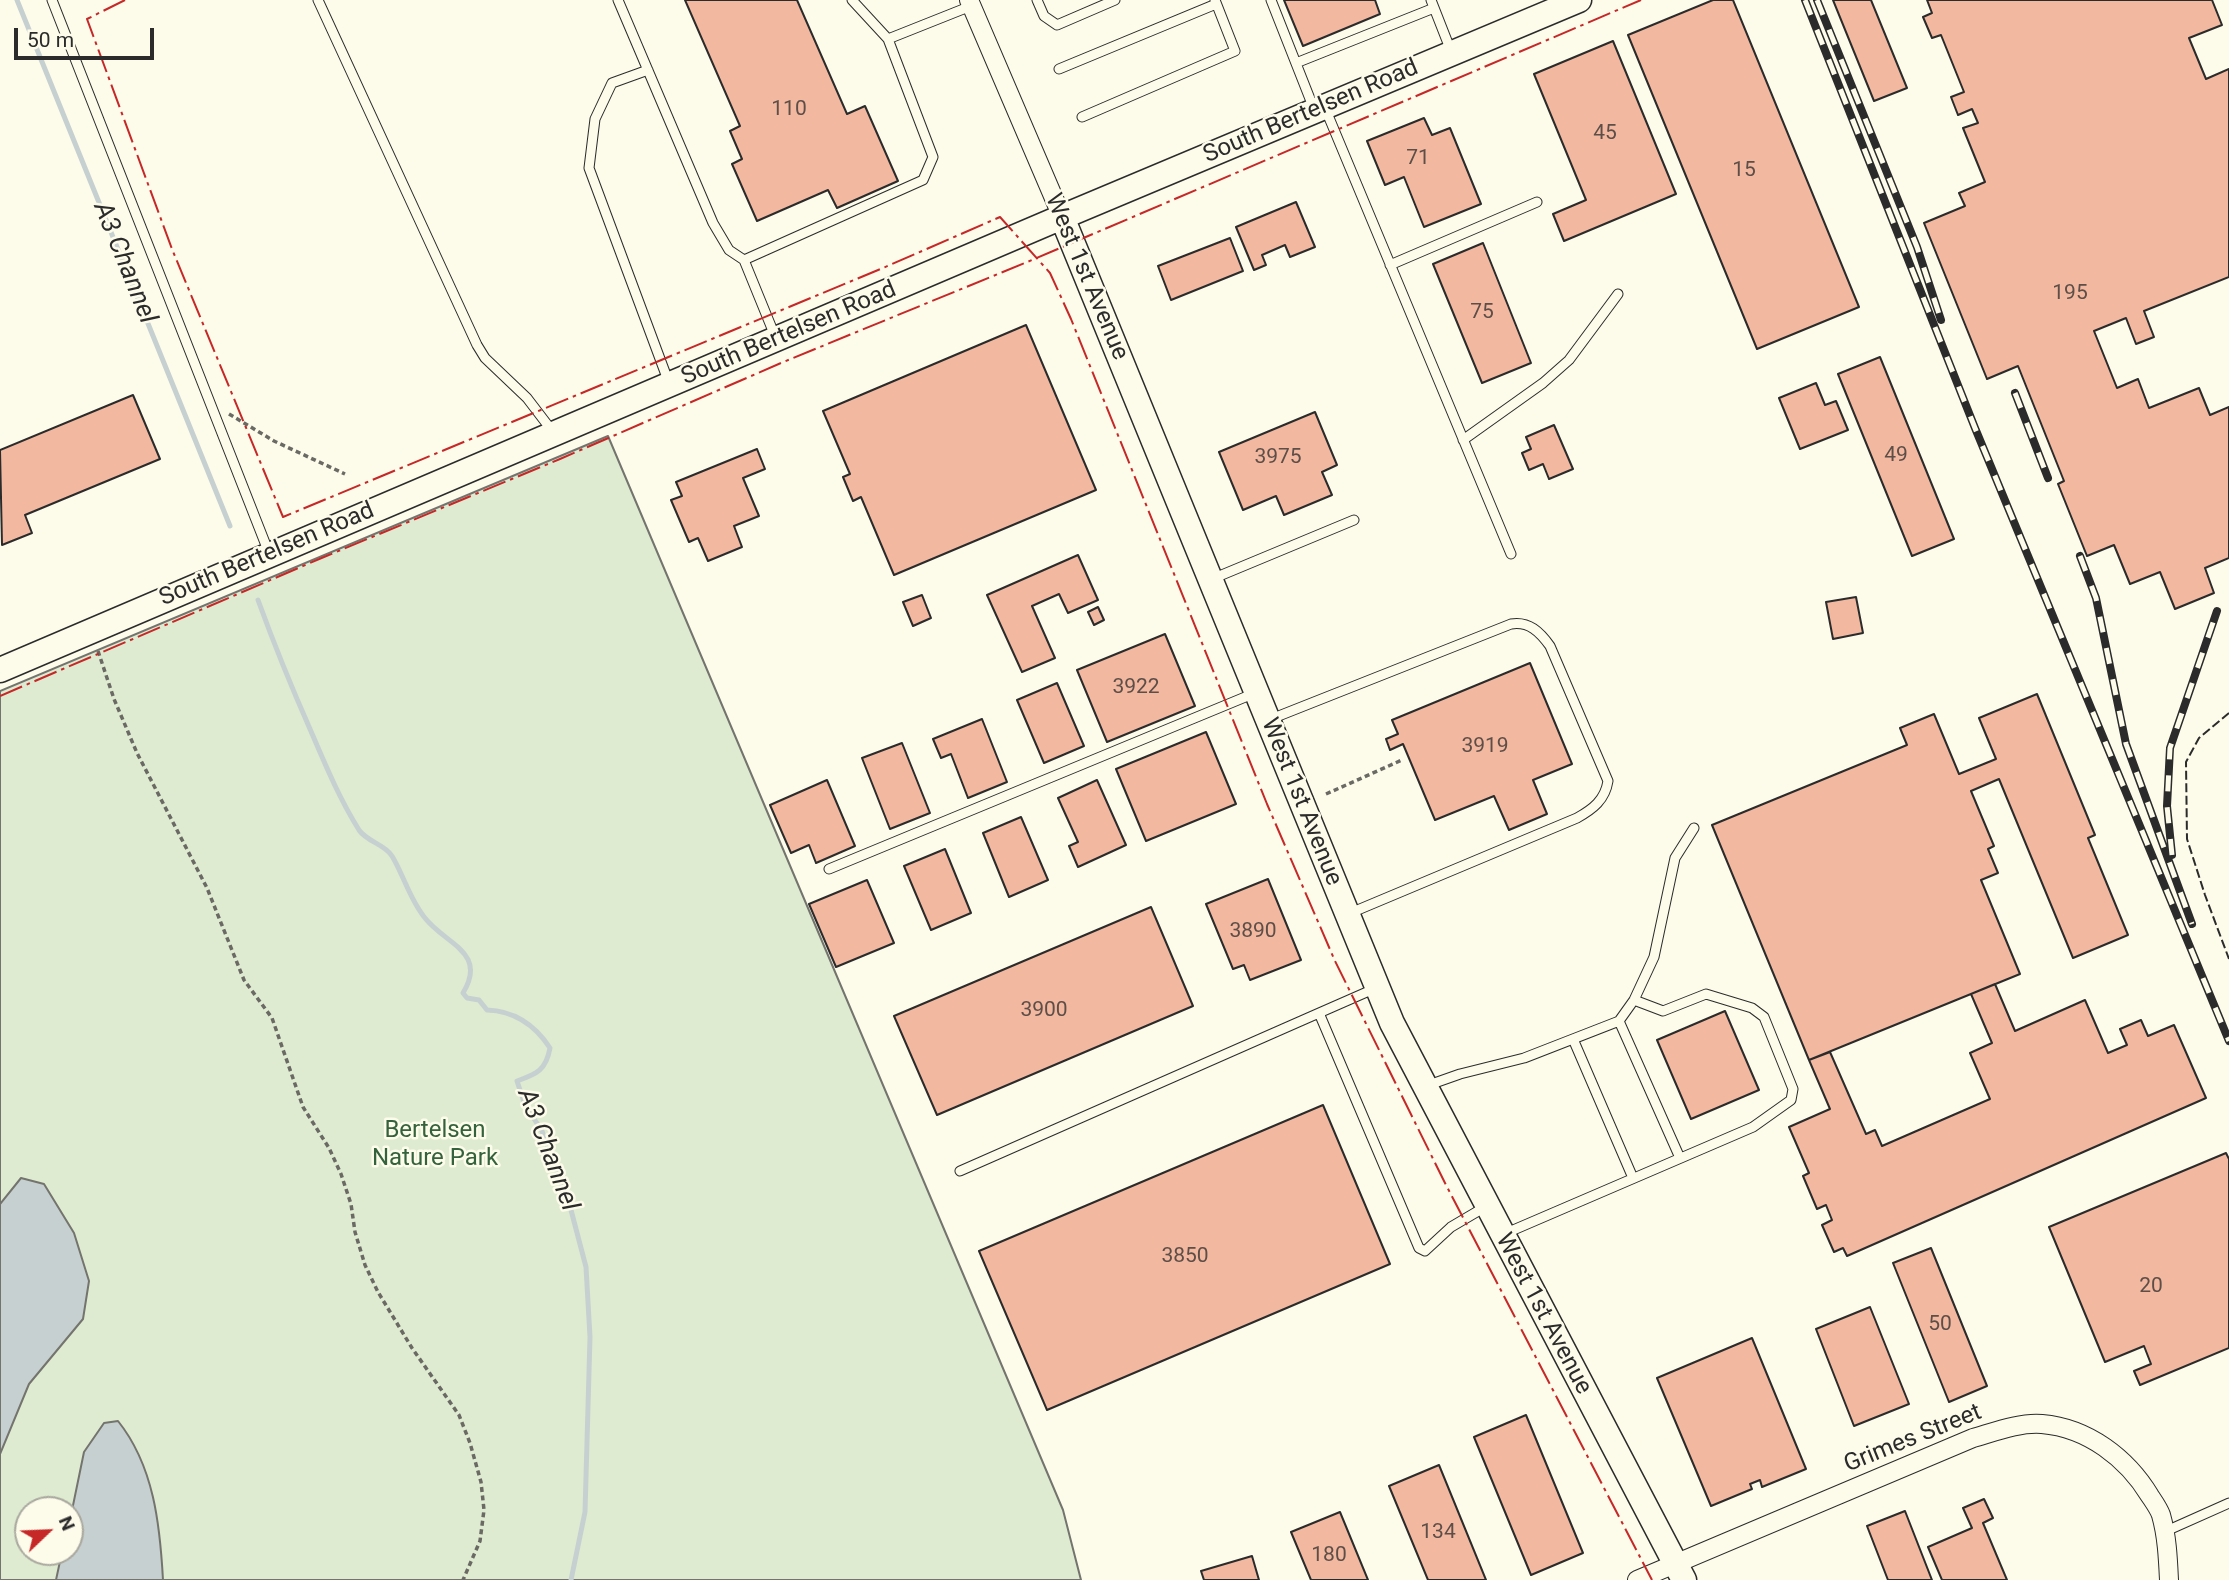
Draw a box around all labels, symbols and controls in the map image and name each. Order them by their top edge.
scale bar [18,14,158,58]
text: 50 m [27,28,74,52]
street label: South Bertelsen Road [1199,54,1423,170]
house number: 110 [771,97,807,123]
house number: 45 [1593,121,1617,147]
house number: 71 [1406,146,1430,172]
house number: 15 [1732,158,1756,184]
street label: West 1st Avenue [1038,189,1134,365]
water label: A3 Channel [85,198,163,328]
street label: South Bertelsen Road [677,276,901,392]
house number: 195 [2052,281,2088,307]
house number: 75 [1470,300,1494,326]
house number: 49 [1884,443,1908,469]
house number: 3975 [1254,445,1302,471]
street label: South Bertelsen Road [155,497,379,613]
house number: 3922 [1112,675,1160,701]
street label: West 1st Avenue [1254,714,1348,890]
house number: 3919 [1461,734,1509,760]
house number: 3890 [1229,919,1277,945]
house number: 3900 [1020,998,1068,1024]
water label: A3 Channel [509,1084,585,1216]
park label: Bertelsen Nature Park [372,1117,498,1173]
street label: West 1st Avenue [1489,1229,1597,1399]
house number: 3850 [1161,1244,1209,1270]
house number: 20 [2139,1274,2163,1300]
house number: 50 [1928,1312,1952,1338]
street label: Grimes Street [1840,1398,1986,1480]
north arrow [14,1496,84,1566]
text: N [54,1513,80,1534]
house number: 134 [1420,1520,1456,1546]
house number: 180 [1311,1543,1347,1569]

